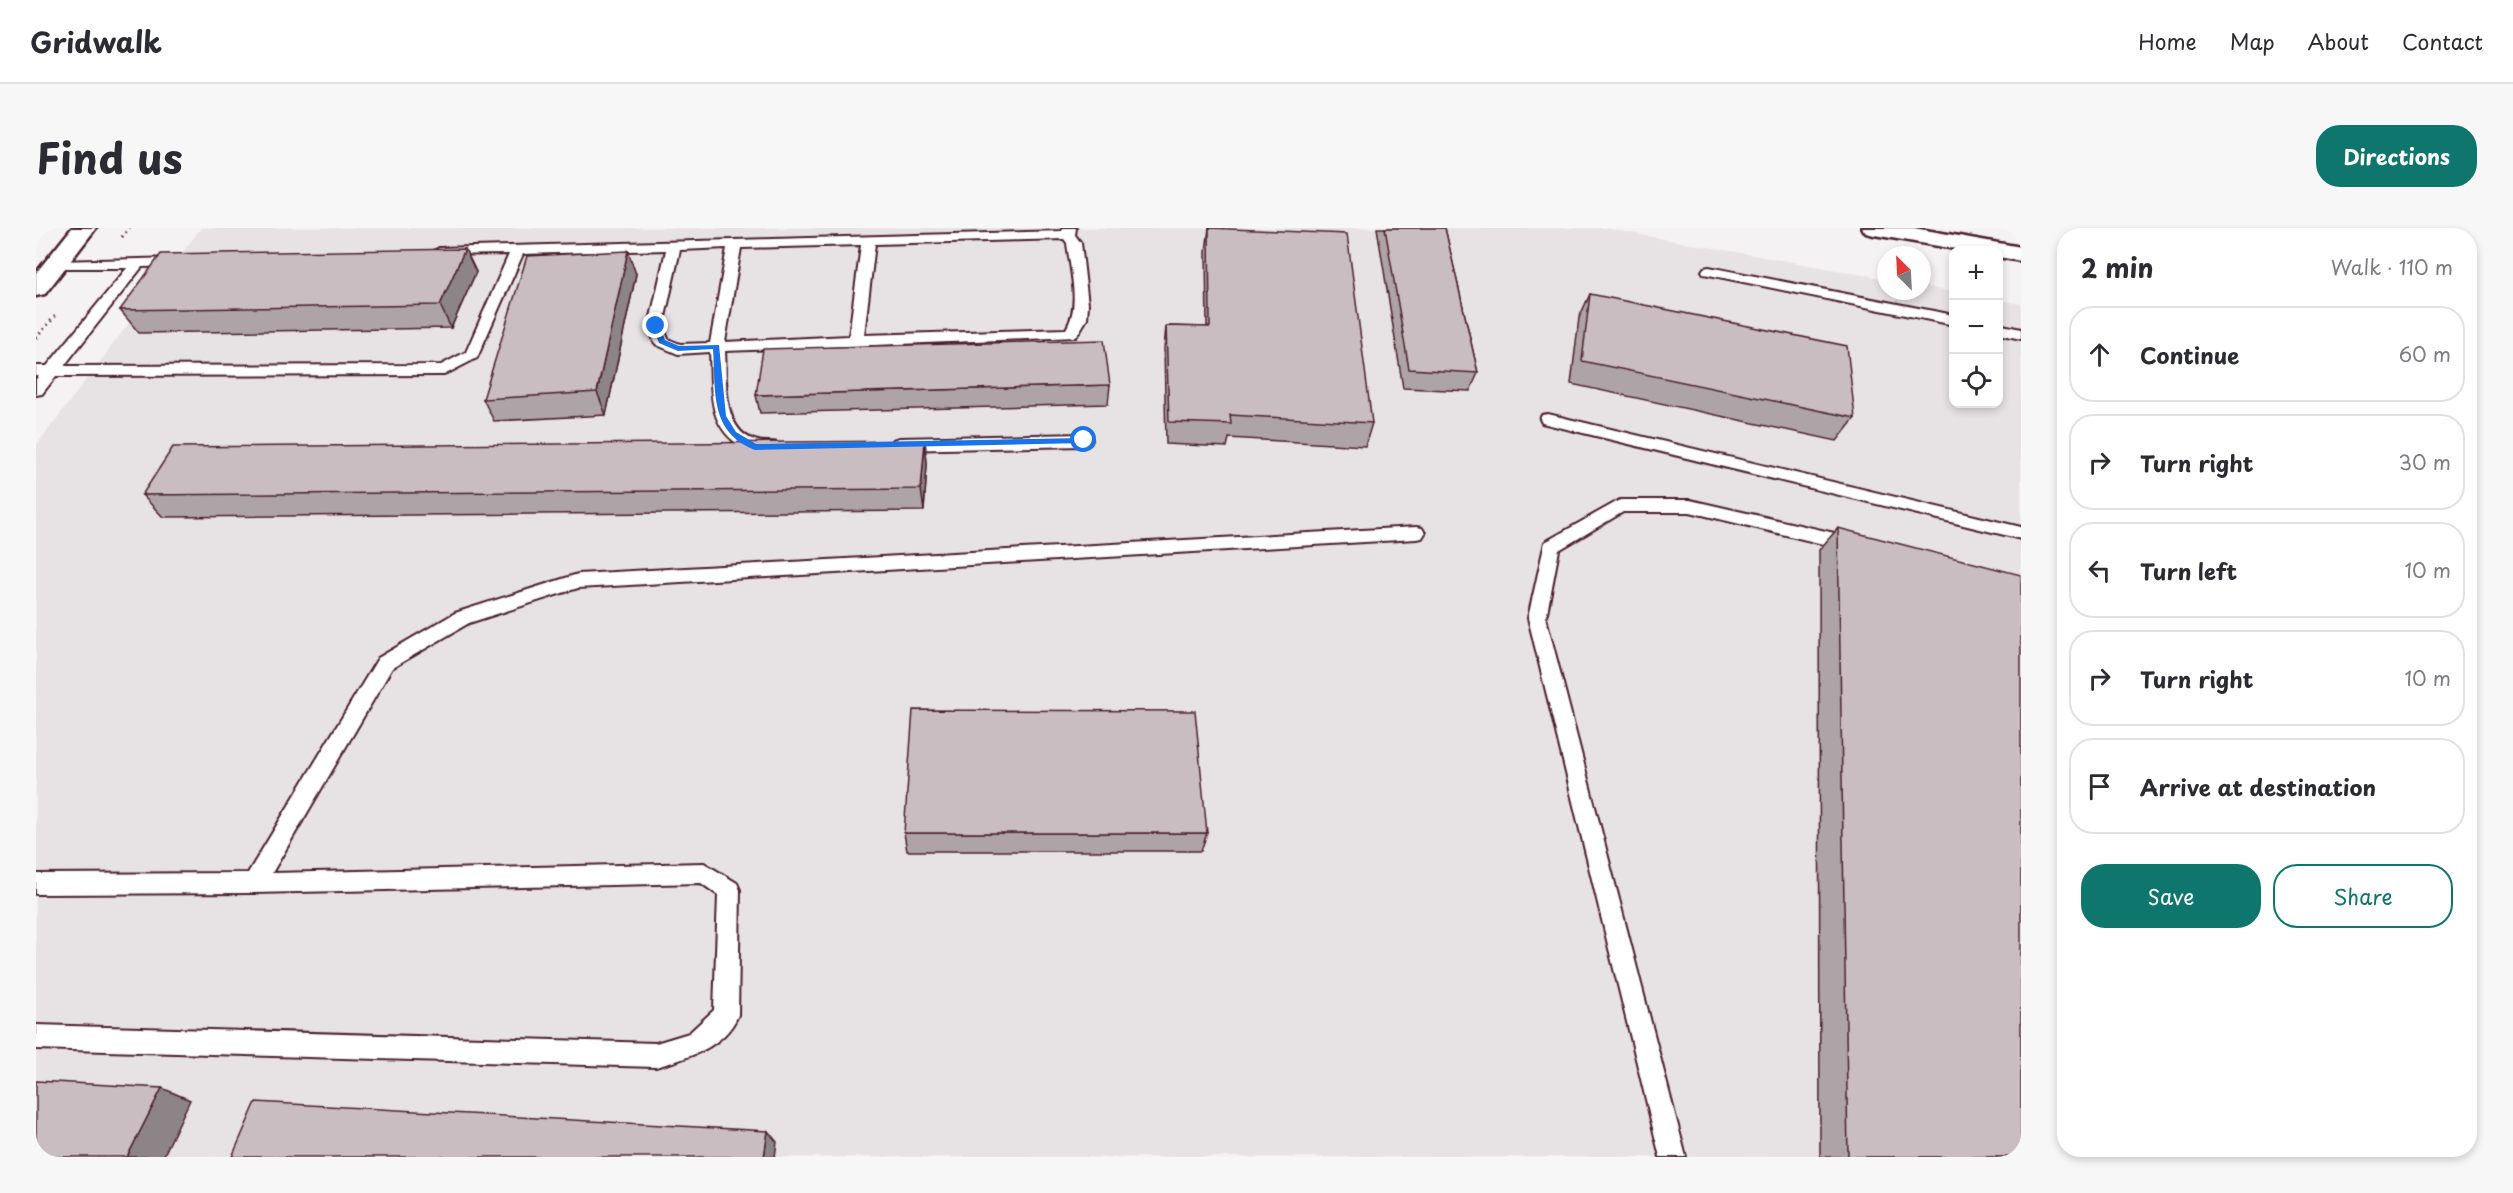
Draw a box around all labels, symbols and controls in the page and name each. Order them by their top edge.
text: Gridwalk [30,20,162,63]
text: Home [2138,25,2197,57]
text: Map [2230,25,2275,57]
text: About [2308,25,2369,57]
text: Contact [2402,25,2483,57]
text: Find us [36,125,183,188]
button: Directions [2316,125,2477,187]
north arrow [1877,246,1931,300]
map controls [1949,246,2003,408]
button: + [1949,246,2003,300]
text: 2 min [2081,248,2154,287]
text: Walk · 110 m [2331,252,2453,282]
button: − [1949,300,2003,354]
route end [642,312,668,338]
icon: ahead [2083,338,2116,371]
text: Continue [2140,338,2239,371]
text: 60 m [2399,339,2451,369]
button: locate [1949,354,2003,408]
route start [1070,426,1096,452]
icon: right [2083,446,2116,479]
text: Turn right [2140,446,2253,479]
text: 30 m [2398,447,2451,477]
icon: left [2083,554,2116,587]
text: Turn left [2140,554,2237,587]
text: 10 m [2404,555,2451,585]
icon: right [2083,662,2116,695]
text: Turn right [2140,662,2253,695]
text: 10 m [2404,663,2451,693]
icon: arrive [2083,770,2116,803]
text: Arrive at destination [2140,770,2376,803]
button: Save [2081,864,2261,928]
button: Share [2273,864,2453,928]

